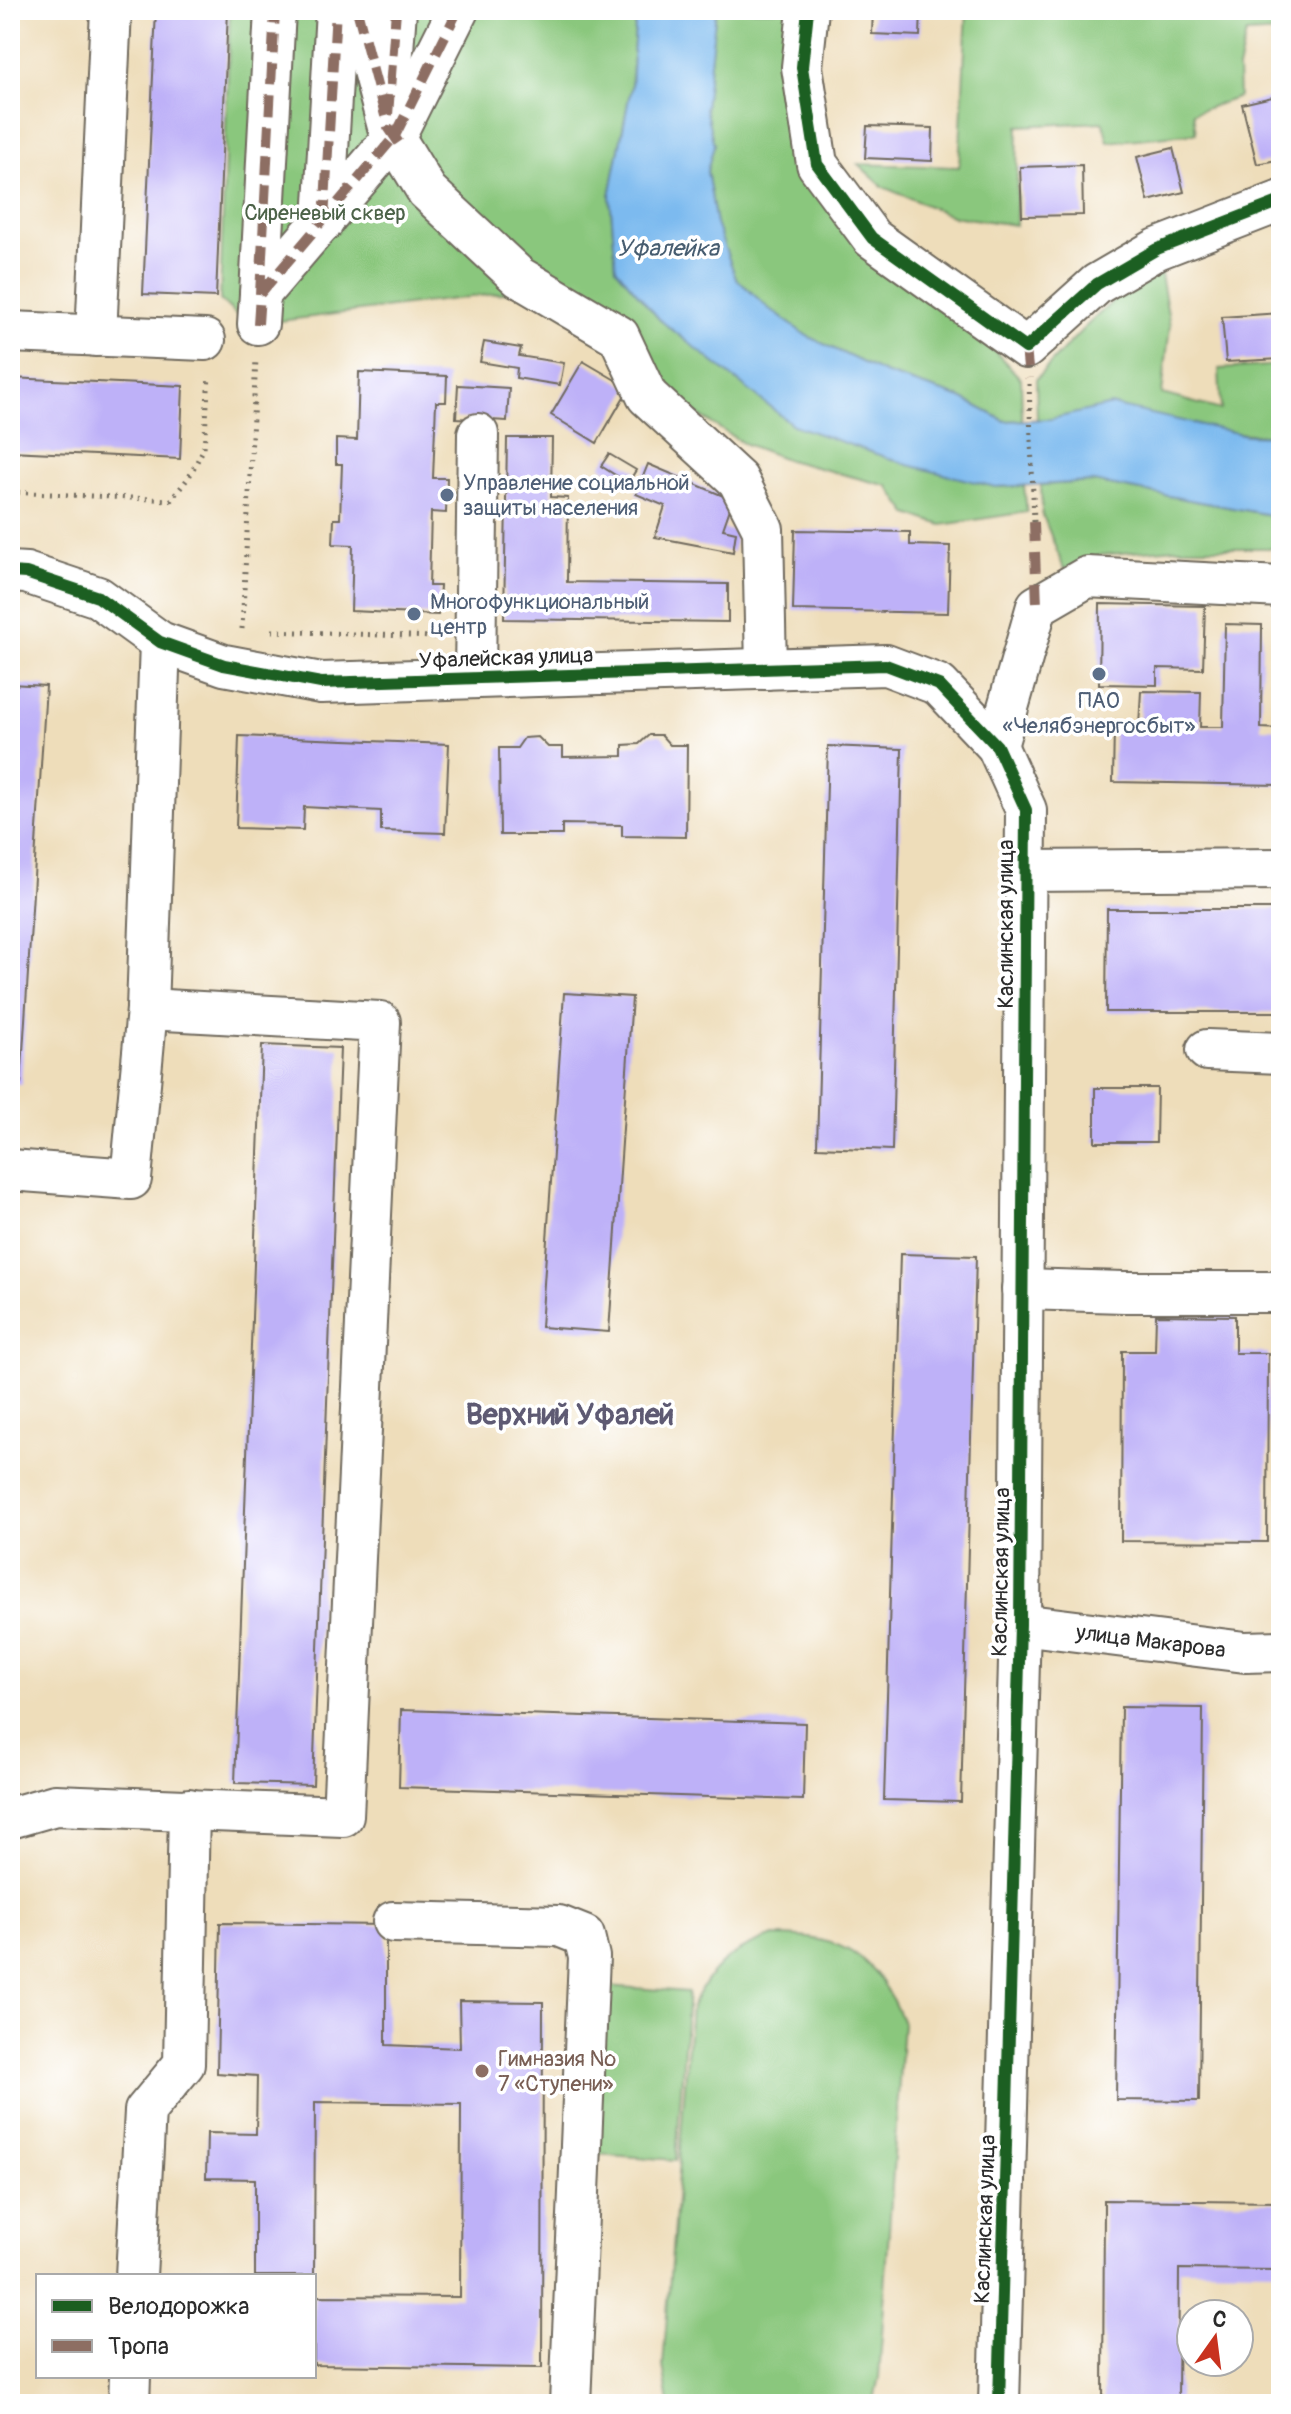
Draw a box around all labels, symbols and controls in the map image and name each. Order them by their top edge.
park label: Сиреневый сквер [244,199,406,227]
water label: Уфалейка [617,234,721,263]
place label: Управление социальной защиты населения [463,469,690,522]
marker: Управление социальной защиты населения [438,486,456,504]
place label: Многофункциональный центр [430,588,649,641]
marker: Многофункциональный центр [405,605,423,623]
street label: Уфалейская улица [418,641,594,675]
marker: ПАО «Челябэнергосбыт» [1090,665,1108,683]
place label: ПАО «Челябэнергосбыт» [1003,687,1196,740]
street label: Каслинская улица [992,839,1020,1009]
district label: Верхний Уфалей [466,1396,674,1433]
street label: Каслинская улица [986,1487,1016,1657]
street label: улица Макарова [1073,1618,1227,1664]
place label: Гимназия № 7 «Ступени» [498,2045,617,2098]
marker: Гимназия № 7 «Ступени» [473,2062,491,2080]
street label: Каслинская улица [968,2134,1002,2304]
legend [36,2274,316,2378]
text: Велодорожка [108,2292,249,2321]
north arrow [1175,2298,1255,2378]
text: С [1210,2304,1230,2335]
text: Тропа [108,2332,169,2361]

